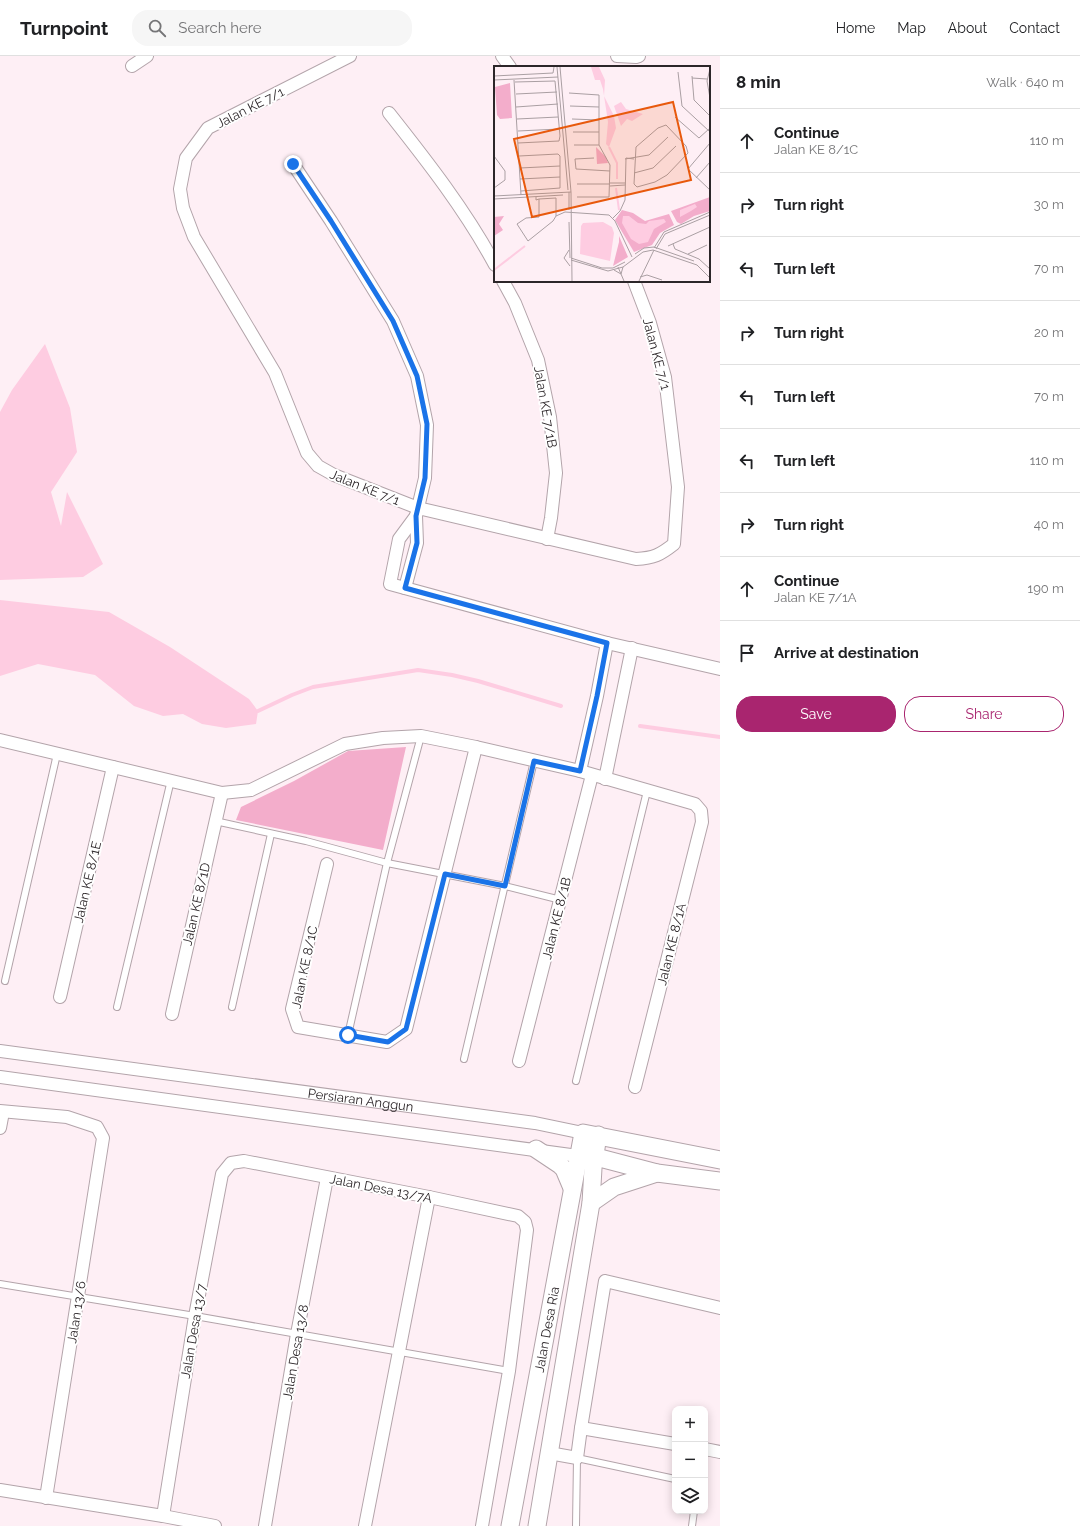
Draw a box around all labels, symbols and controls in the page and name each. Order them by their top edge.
search box [132,10,412,46]
text: Turnpoint [20,17,108,39]
icon: search [146,17,168,39]
text: Search here [178,19,262,37]
text: Home [836,20,875,36]
text: Map [897,20,926,36]
text: About [948,20,987,36]
text: Contact [1009,20,1060,36]
inset map [494,66,710,282]
text: 8 min [736,72,781,92]
text: Walk · 640 m [986,75,1064,90]
street label: Jalan KE 7/1 [214,84,287,131]
text: Continue [774,124,839,142]
icon: ahead [736,130,758,152]
text: 110 m [1030,133,1064,148]
text: Jalan KE 8/1C [774,142,858,157]
route end [284,155,302,173]
icon: right [736,194,758,216]
text: Turn right [774,196,844,214]
text: 30 m [1034,197,1064,212]
icon: left [736,258,758,280]
text: Turn left [774,260,835,278]
text: 70 m [1034,261,1064,276]
street label: Jalan KE 7/1 [640,317,673,392]
icon: right [736,322,758,344]
text: Turn right [774,324,844,342]
text: 20 m [1034,325,1064,340]
street label: Jalan KE 7/1B [531,365,560,449]
icon: left [736,386,758,408]
text: Turn left [774,388,835,406]
text: 70 m [1034,389,1064,404]
icon: left [736,450,758,472]
text: Turn left [774,452,835,470]
text: 110 m [1030,453,1064,468]
street label: Jalan KE 7/1 [328,467,402,508]
icon: right [736,514,758,536]
text: Turn right [774,516,844,534]
text: 40 m [1034,517,1064,532]
text: Continue [774,572,839,590]
icon: ahead [736,578,758,600]
text: 190 m [1028,581,1064,596]
text: Jalan KE 7/1A [774,590,856,605]
icon: arrive [736,642,758,664]
text: Arrive at destination [774,644,919,662]
button: Save [736,696,896,732]
button: Share [904,696,1064,732]
street label: Jalan KE 8/1E [71,840,104,924]
street label: Jalan KE 8/1D [180,861,213,947]
street label: Jalan KE 8/1B [539,875,574,961]
street label: Jalan KE 8/1A [654,901,689,987]
street label: Jalan KE 8/1C [288,924,321,1010]
route start [339,1026,357,1044]
street label: Persiaran Anggun [307,1086,414,1115]
street label: Jalan Desa 13/7A [328,1171,434,1206]
street label: Jalan 13/6 [64,1280,89,1344]
street label: Jalan Desa 13/7 [178,1283,209,1379]
street label: Jalan Desa Ria [532,1285,562,1374]
street label: Jalan Desa 13/8 [280,1303,311,1401]
map controls [672,1406,708,1514]
button: + [672,1406,708,1442]
button: − [672,1442,708,1478]
button: layers [672,1478,708,1514]

